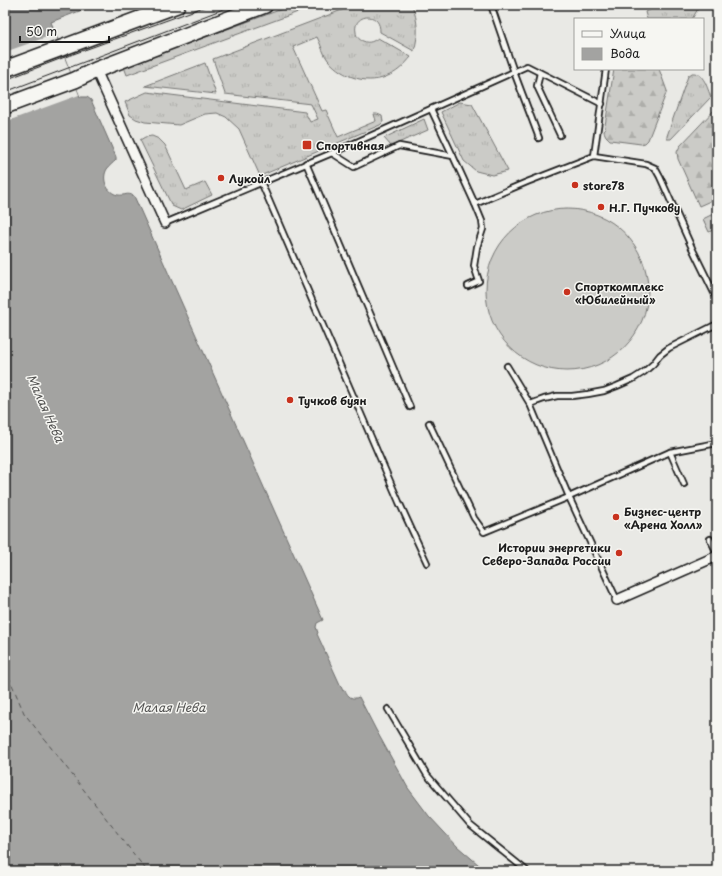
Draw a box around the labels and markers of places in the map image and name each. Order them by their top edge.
place label: Спортивная [316,137,384,154]
marker: Спортивная [301,139,313,151]
place label: Лукойл [229,170,270,187]
marker: Лукойл [216,173,226,183]
place label: store78 [583,177,625,194]
marker: store78 [570,180,580,190]
place label: Н.Г. Пучкову [609,199,680,216]
marker: Н.Г. Пучкову [596,202,606,212]
place label: Спорткомплекс «Юбилейный» [575,278,664,308]
marker: Спорткомплекс «Юбилейный» [562,287,572,297]
place label: Тучков буян [298,392,367,409]
marker: Тучков буян [285,395,295,405]
place label: Бизнес-центр «Арена Холл» [624,503,703,533]
marker: Бизнес-центр «Арена Холл» [611,512,621,522]
place label: Истории энергетики Северо-Запада России [482,539,611,569]
marker: Истории энергетики Северо-Запада России [614,548,624,558]

